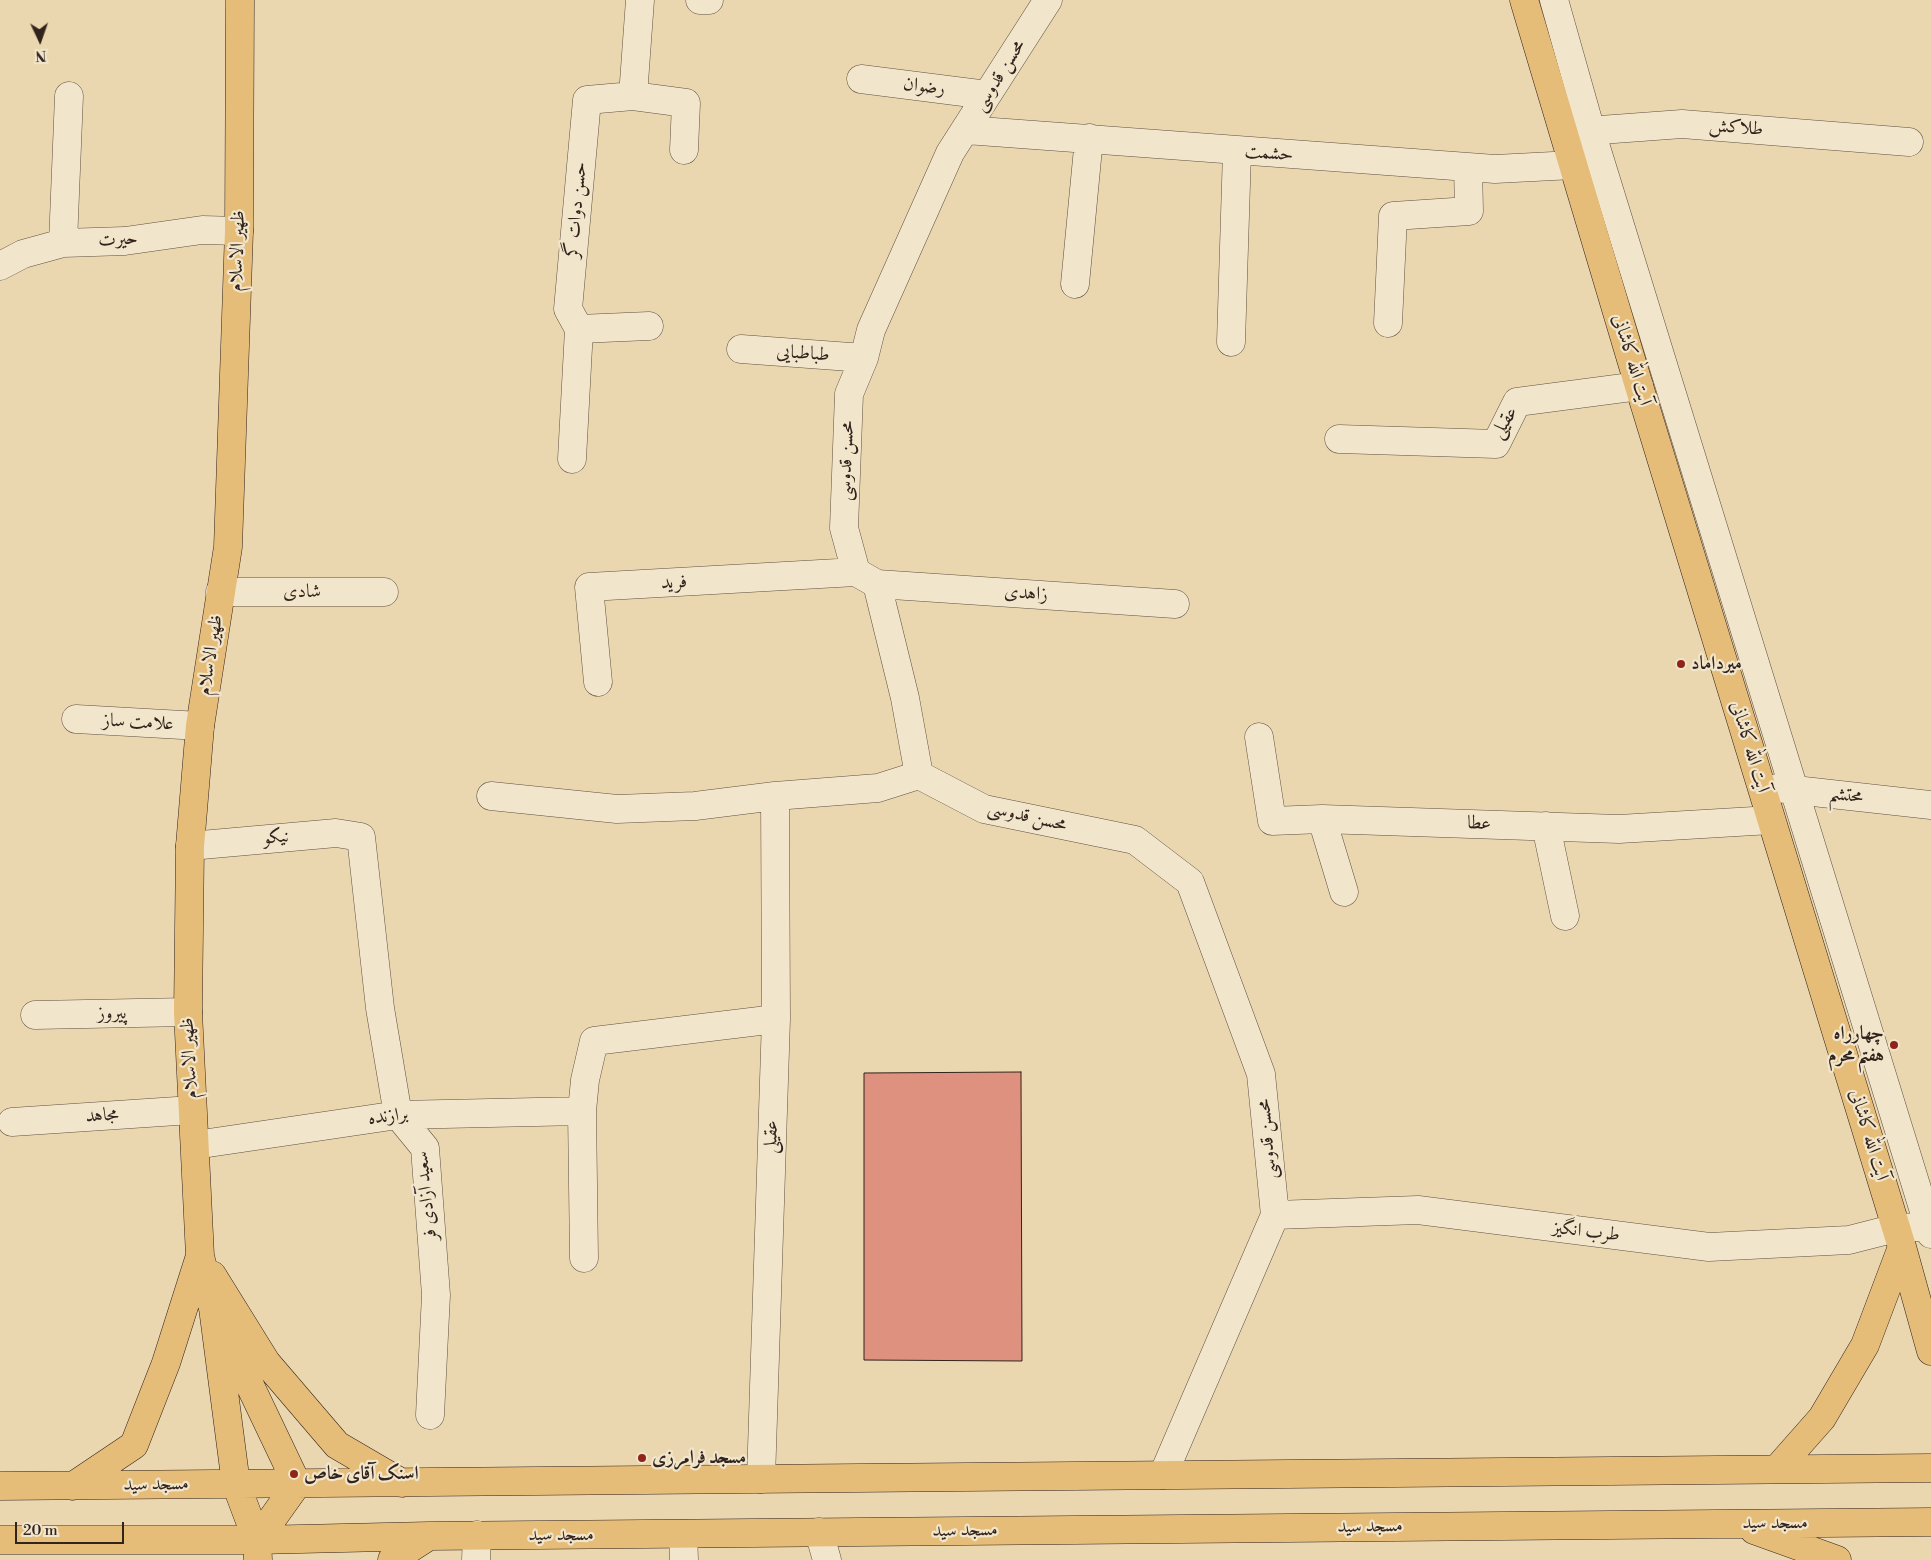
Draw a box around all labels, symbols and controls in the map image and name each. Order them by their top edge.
north arrow [15,15,65,65]
street label: محسن قدوسی [969,36,1031,116]
text: N [35,46,47,64]
street label: رضوان [902,73,946,101]
street label: طلاکش [1708,114,1764,142]
street label: حشمت [1244,141,1294,167]
street label: حسن دوات گر [561,161,593,259]
street label: ظهیر الاسلام [225,210,251,292]
street label: حیرت [97,227,139,253]
street label: آیت الله کاشانی [1606,312,1656,408]
street label: طباطبایی [776,341,830,367]
street label: عقیلی [1486,403,1524,443]
street label: محسن قدوسی [834,420,860,502]
street label: فرید [660,571,688,595]
street label: شادی [283,581,321,603]
street label: زاهدی [1003,581,1049,607]
street label: ظهیر الاسلام [193,613,229,697]
place label: میرداماد [1691,653,1742,675]
marker: میرداماد [1675,658,1687,670]
street label: آیت الله کاشانی [1724,699,1774,795]
street label: علامت ساز [102,710,174,736]
street label: محتشم [1828,783,1864,809]
street label: محسن قدوسی [985,797,1069,837]
street label: عطا [1467,812,1491,836]
street label: نیکو [262,826,290,850]
street label: پیروز [97,1002,127,1026]
street label: ظهیر الاسلام [176,1017,204,1099]
place label: چهارراه هفتم محرم [1828,1023,1884,1067]
marker: چهارراه هفتم محرم [1888,1039,1900,1051]
street label: آیت الله کاشانی [1843,1087,1893,1183]
street label: محسن قدوسی [1253,1098,1283,1180]
street label: مجاهد [85,1103,119,1129]
street label: برازنده [367,1103,409,1131]
street label: عقیلی [760,1120,784,1154]
street label: سعید آزادی فر [411,1150,443,1242]
street label: طرب انگیز [1551,1217,1621,1247]
place label: مسجد فرامرزی [652,1447,746,1469]
marker: مسجد فرامرزی [636,1452,648,1464]
place label: اسنک آقای خاص [304,1463,419,1485]
marker: اسنک آقای خاص [288,1468,300,1480]
street label: مسجد سید [123,1473,189,1497]
scale bar [18,1512,126,1544]
street label: مسجد سید [1742,1512,1808,1534]
street label: مسجد سید [1337,1515,1403,1539]
street label: مسجد سید [932,1519,998,1543]
text: 20 m [23,1521,58,1540]
street label: مسجد سید [528,1524,594,1546]

